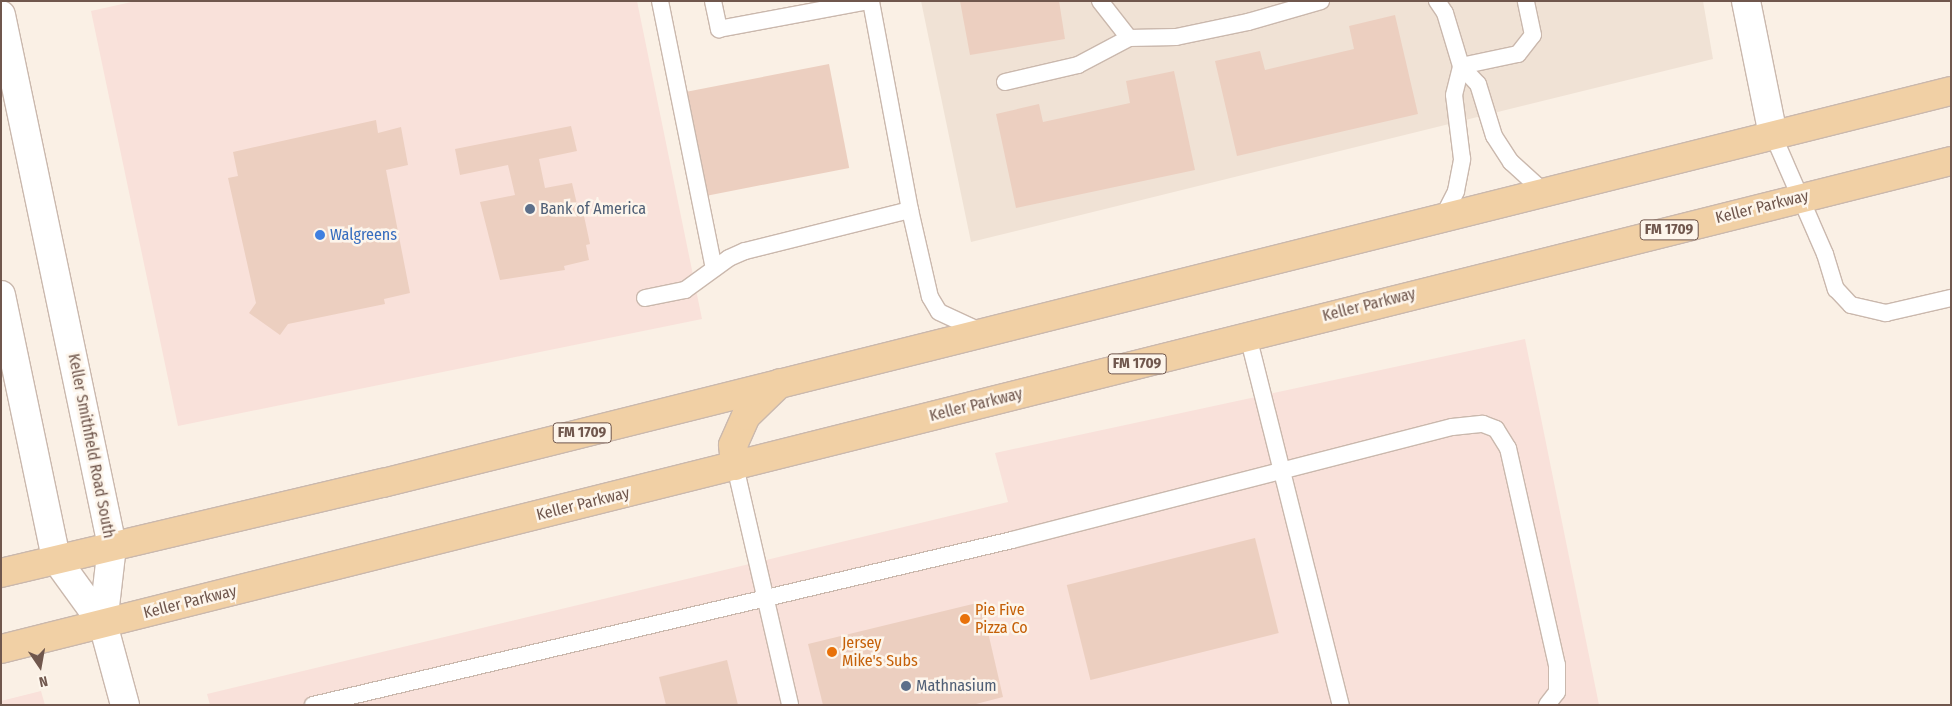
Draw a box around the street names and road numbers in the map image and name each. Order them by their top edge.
street label: Keller Parkway [1713,186,1811,228]
road number: FM 1709 [1639,218,1699,242]
street label: Keller Parkway [1320,284,1418,326]
street label: Keller Smithfield Road South [64,352,118,540]
road number: FM 1709 [1107,352,1167,376]
street label: Keller Parkway [927,384,1025,426]
road number: FM 1709 [552,420,612,446]
street label: Keller Parkway [534,483,632,525]
street label: Keller Parkway [141,581,239,623]

